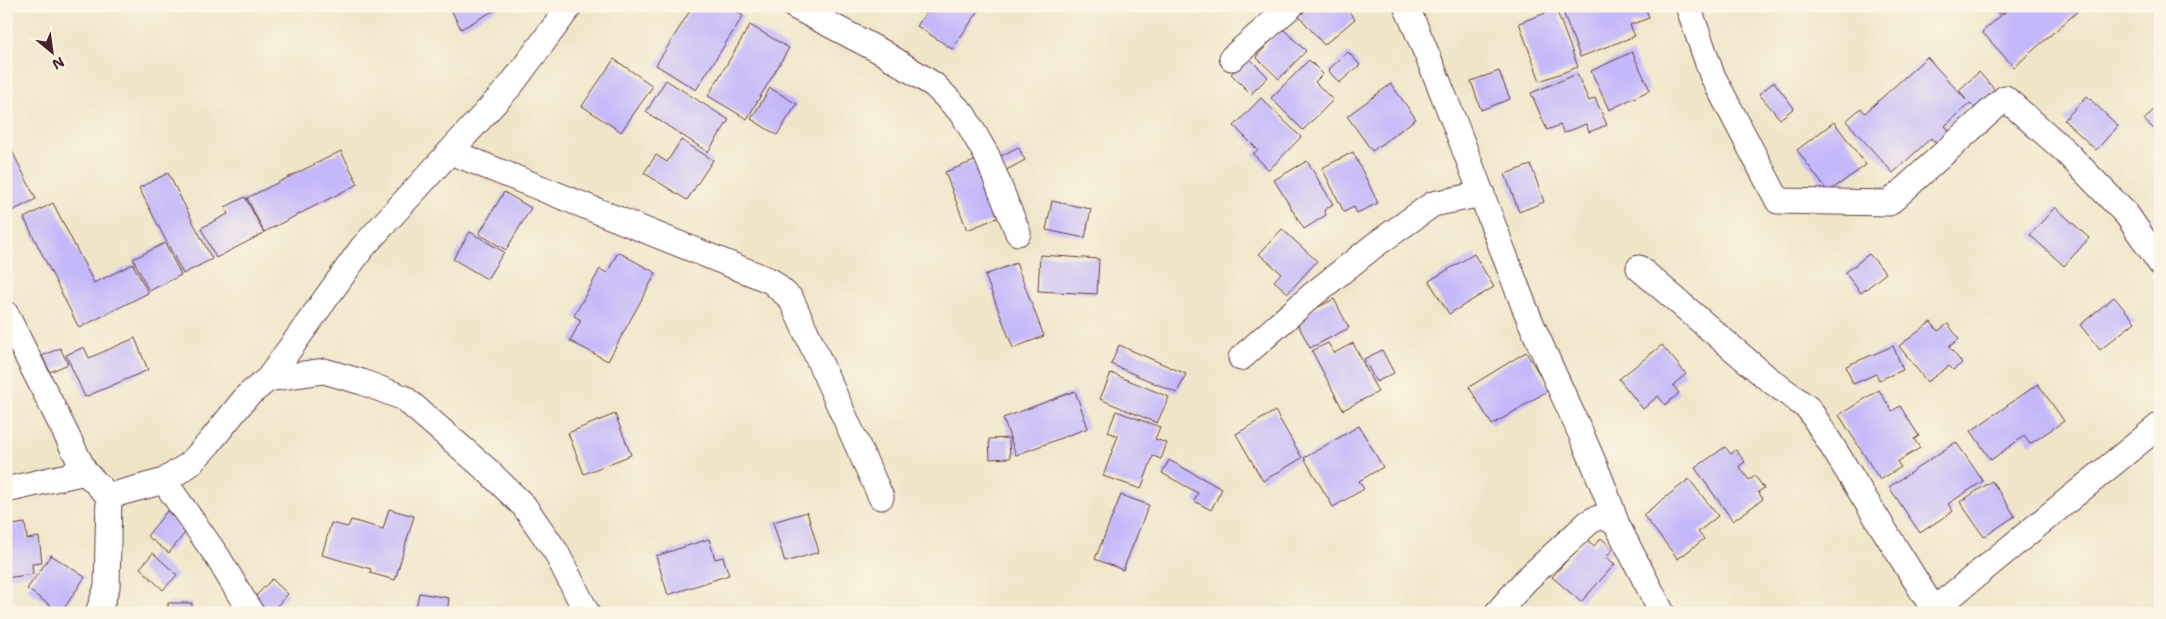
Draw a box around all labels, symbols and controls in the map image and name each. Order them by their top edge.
north arrow [28,28,78,78]
text: N [49,53,68,74]

